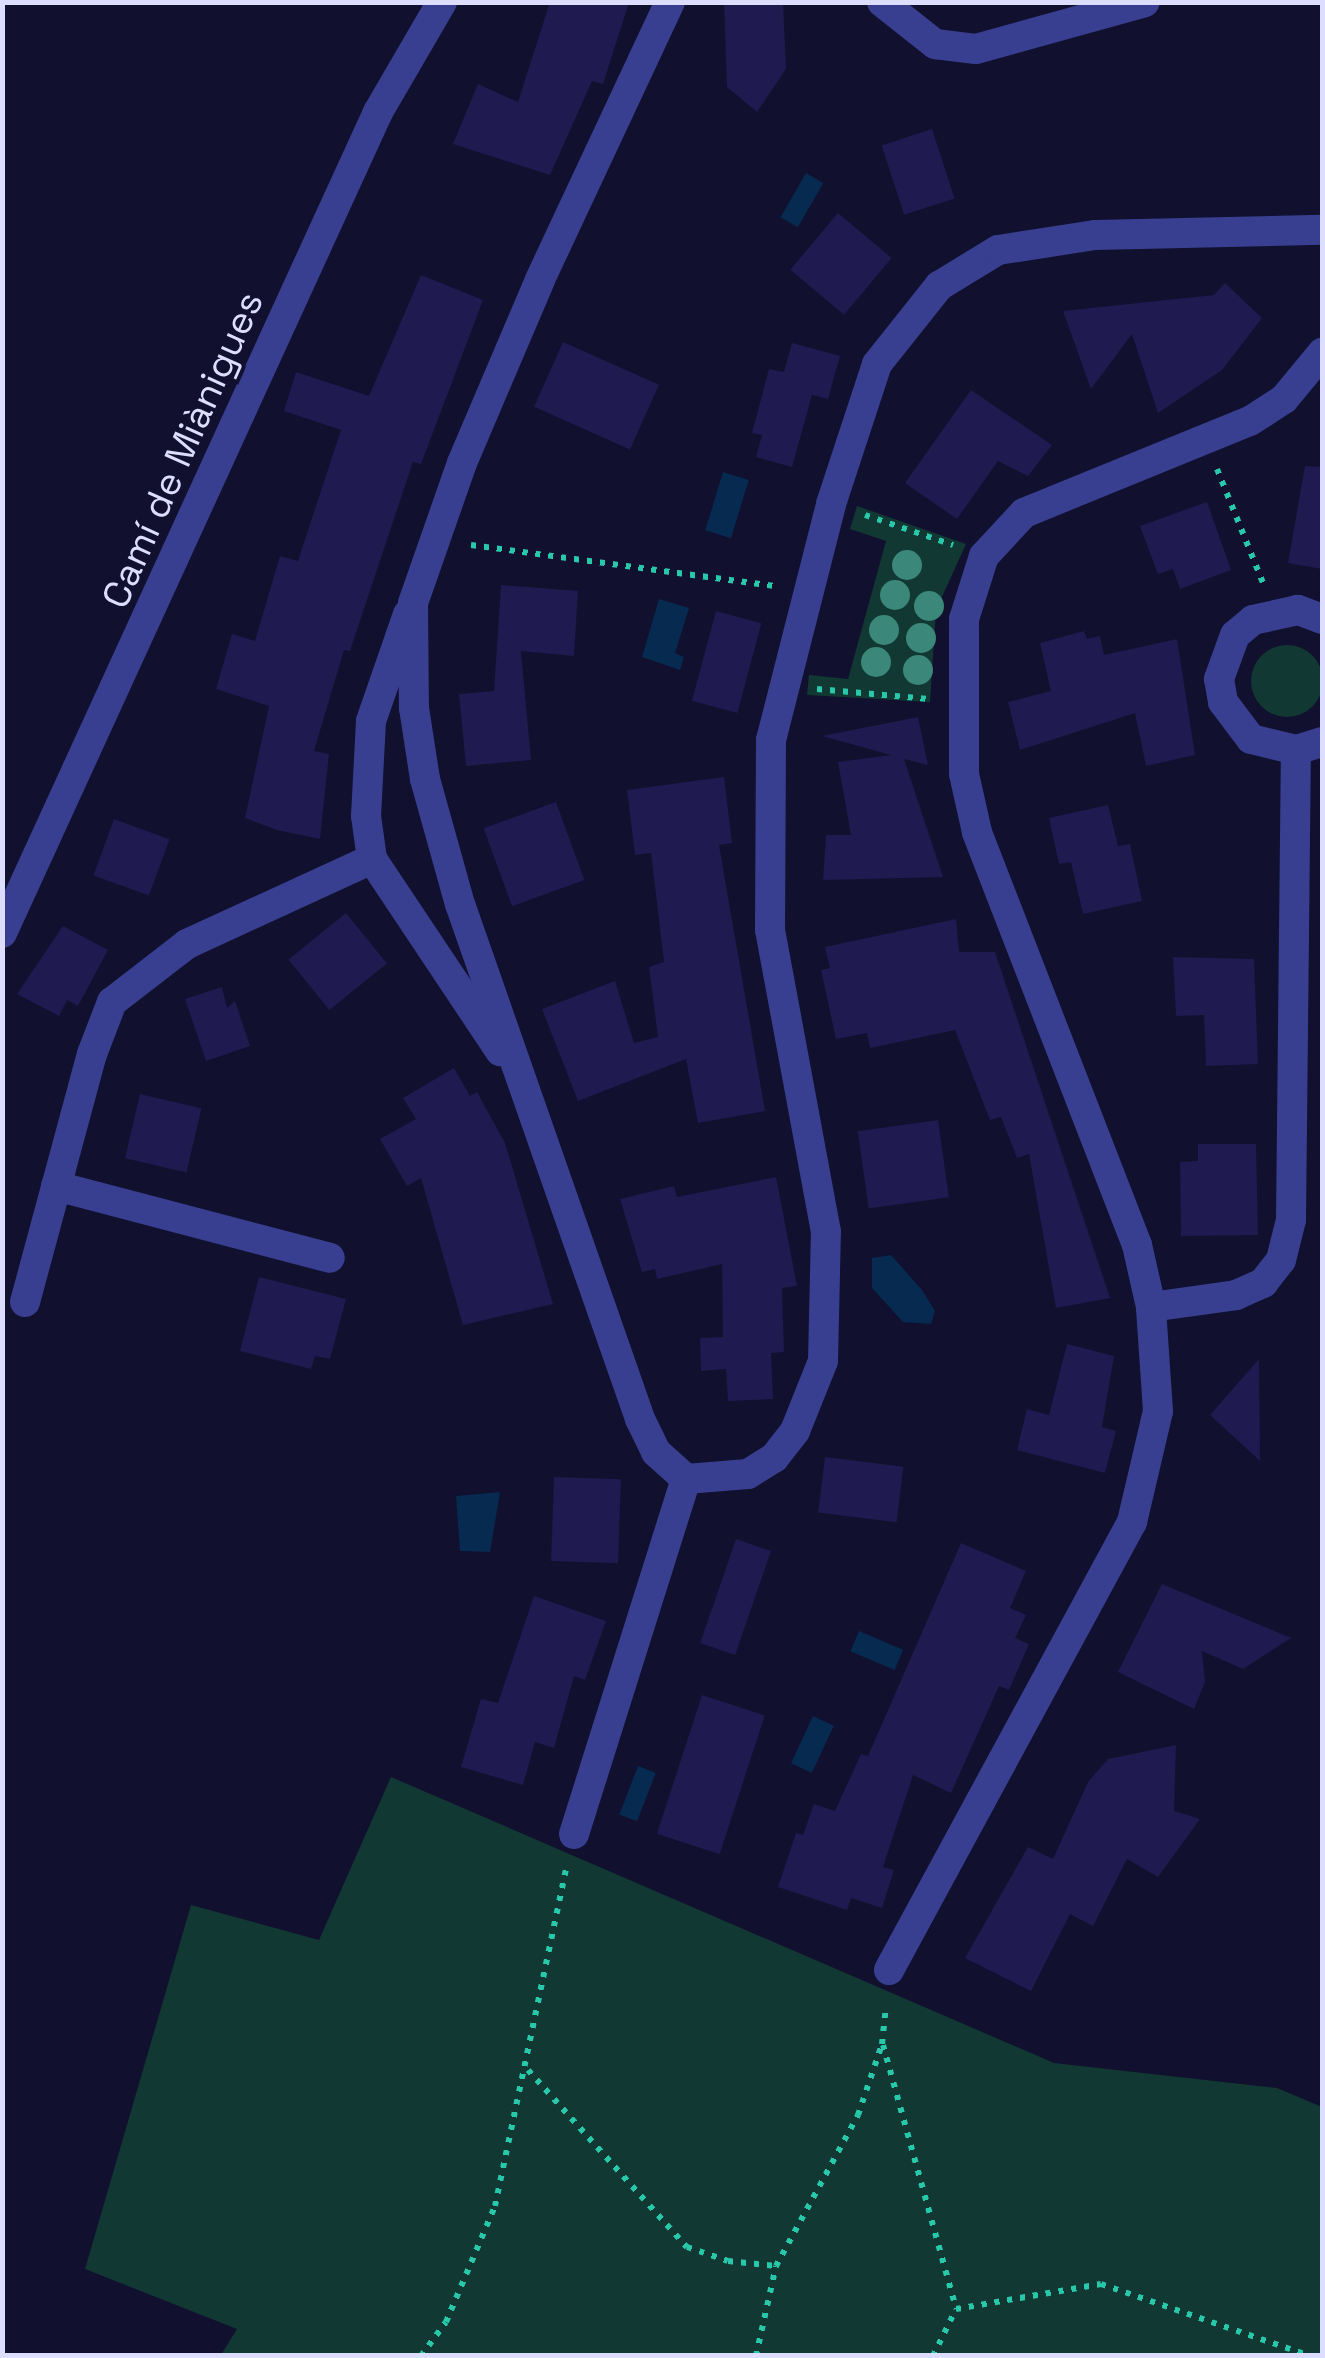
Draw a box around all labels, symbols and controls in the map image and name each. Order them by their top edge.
street label: Camí de Miànigues [93,285,273,615]

